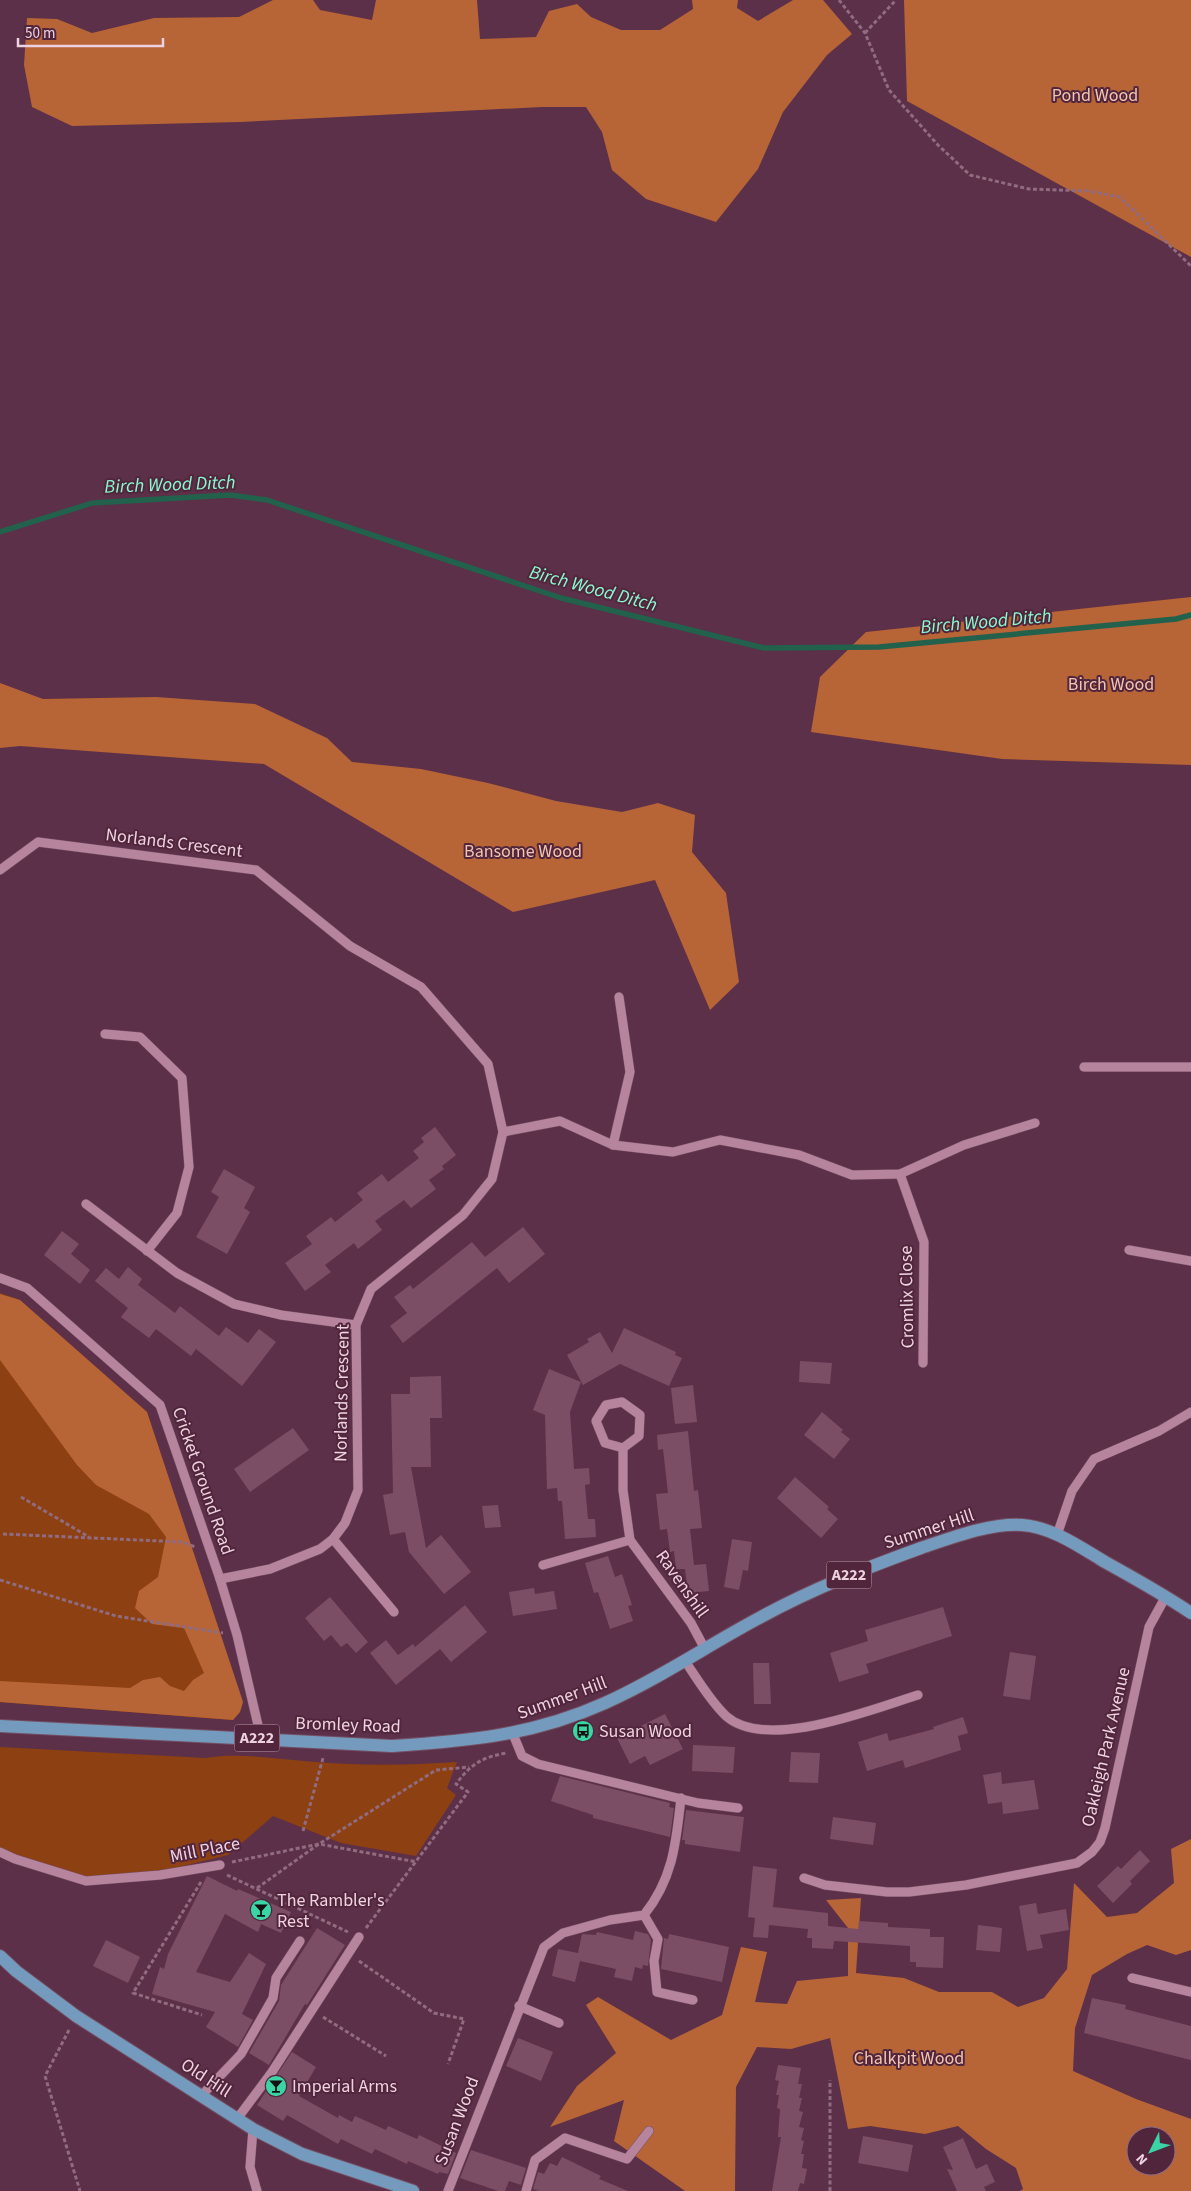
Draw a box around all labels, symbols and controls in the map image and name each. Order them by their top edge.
scale bar [18,15,162,47]
text: 50 m [25,23,55,44]
park label: Pond Wood [1052,83,1138,108]
water label: Birch Wood Ditch [104,469,236,501]
water label: Birch Wood Ditch [526,559,660,619]
water label: Birch Wood Ditch [919,603,1053,641]
park label: Birch Wood [1068,672,1154,697]
street label: Norlands Crescent [104,822,244,864]
park label: Bansome Wood [464,839,582,864]
street label: Cromlix Close [894,1245,920,1349]
street label: Norlands Crescent [328,1324,356,1462]
street label: Cricket Ground Road [166,1404,240,1558]
street label: Summer Hill [881,1503,977,1555]
street label: Ravenshill [650,1545,714,1623]
road number: A222 [826,1562,872,1588]
street label: Oakleigh Park Avenue [1075,1665,1137,1829]
street label: Summer Hill [514,1670,610,1726]
street label: Bromley Road [295,1711,401,1739]
bus stop icon: Susan Wood [571,1719,595,1743]
place label: Susan Wood [599,1719,692,1744]
road number: A222 [234,1725,280,1752]
street label: Mill Place [168,1831,242,1869]
place label: The Rambler's Rest [277,1888,385,1934]
bar icon: The Rambler's Rest [249,1898,273,1922]
park label: Chalkpit Wood [854,2046,964,2071]
street label: Old Hill [176,2052,236,2104]
street label: Susan Wood [429,2073,485,2169]
bar icon: Imperial Arms [264,2074,288,2098]
place label: Imperial Arms [292,2074,397,2099]
north arrow [1126,2126,1176,2176]
text: N [1132,2149,1153,2169]

